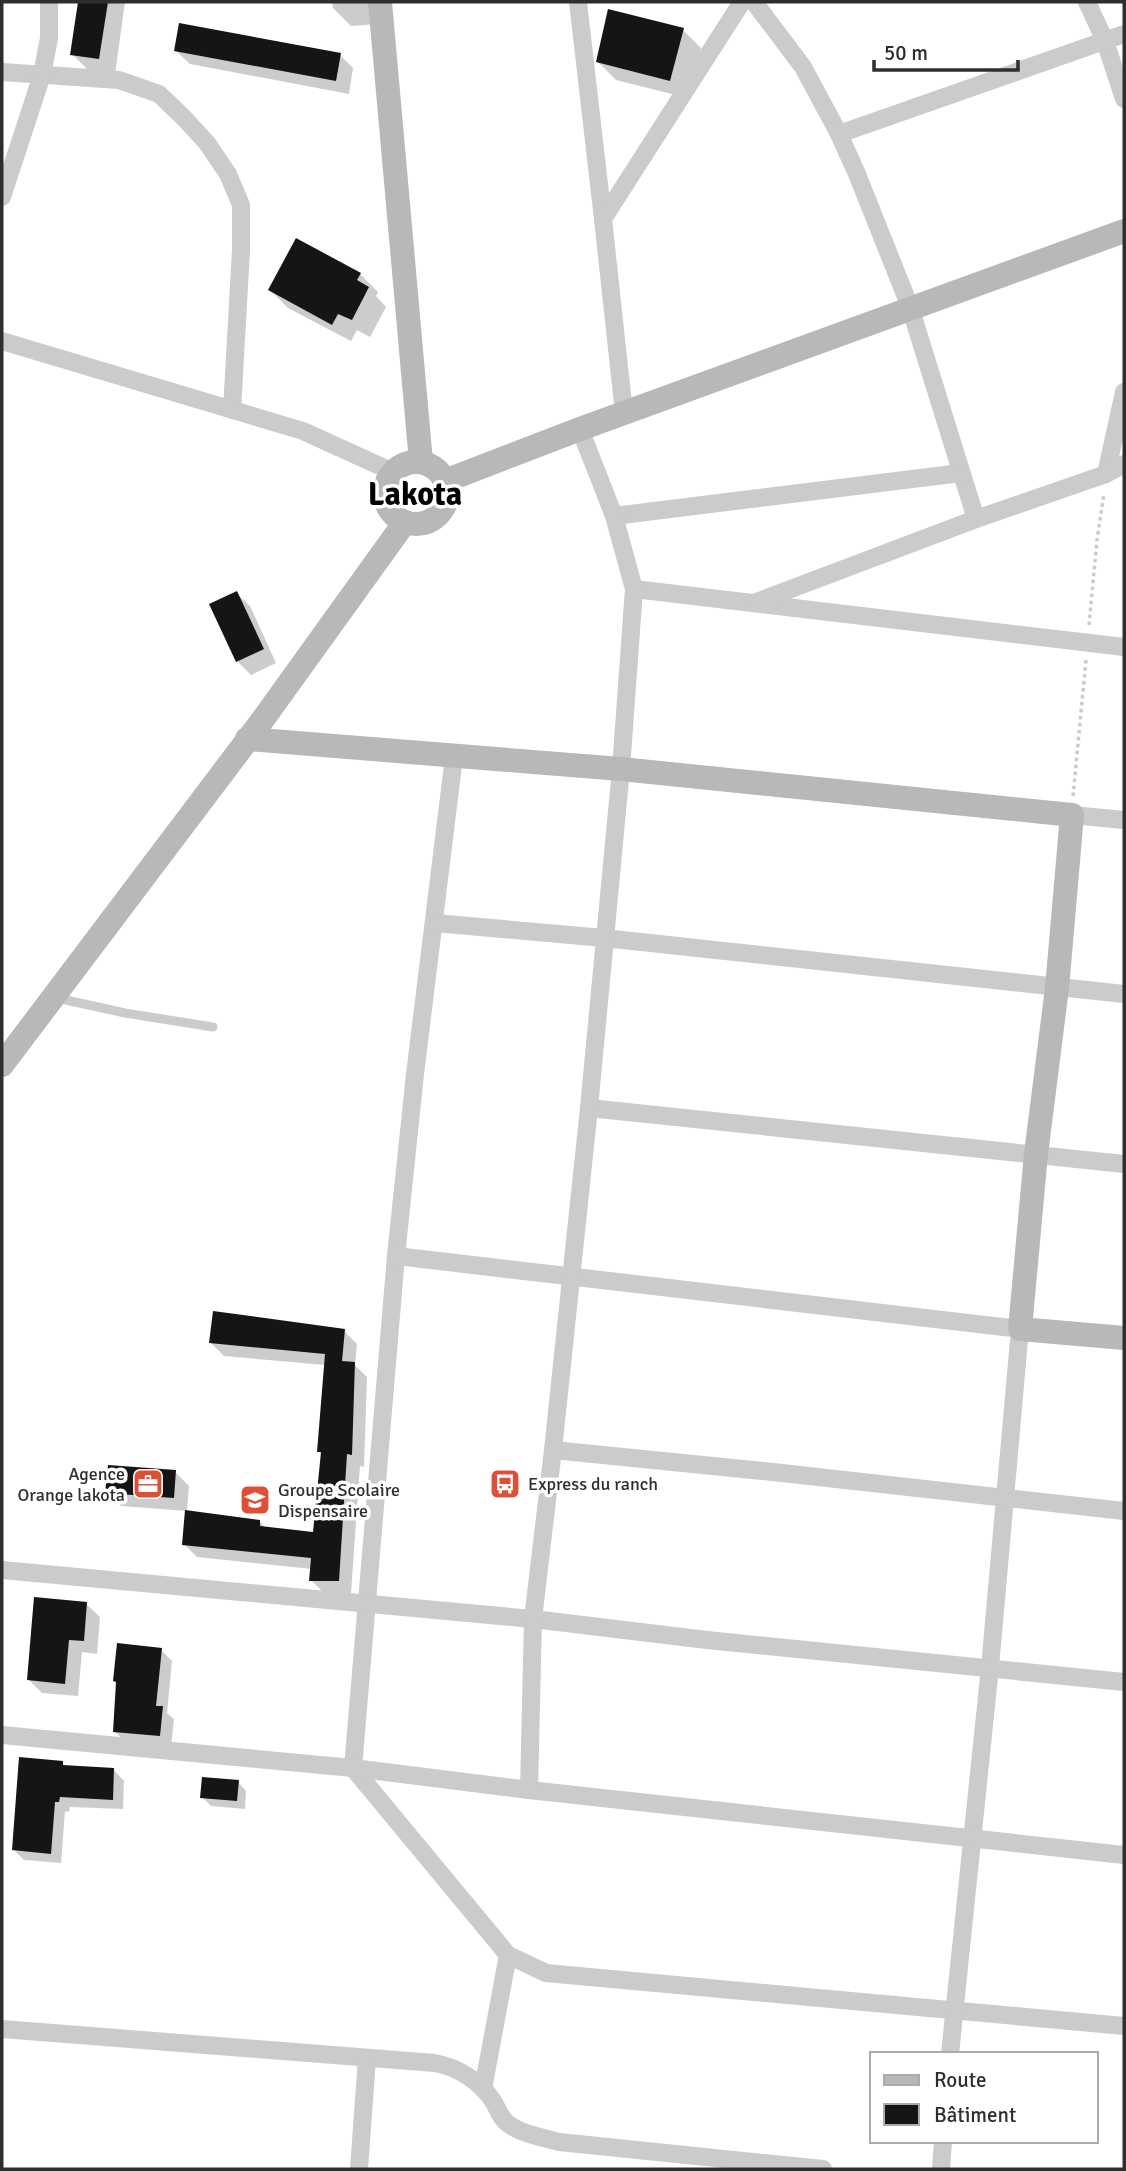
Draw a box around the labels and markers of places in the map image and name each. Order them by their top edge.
place label: Agence Orange lakota [18,1463,125,1506]
office icon: Agence Orange lakota [131,1467,165,1501]
bus stop icon: Express du ranch [488,1467,522,1501]
place label: Express du ranch [528,1473,658,1495]
place label: Groupe Scolaire Dispensaire [278,1479,400,1522]
school or university icon: Groupe Scolaire Dispensaire [238,1483,272,1517]

